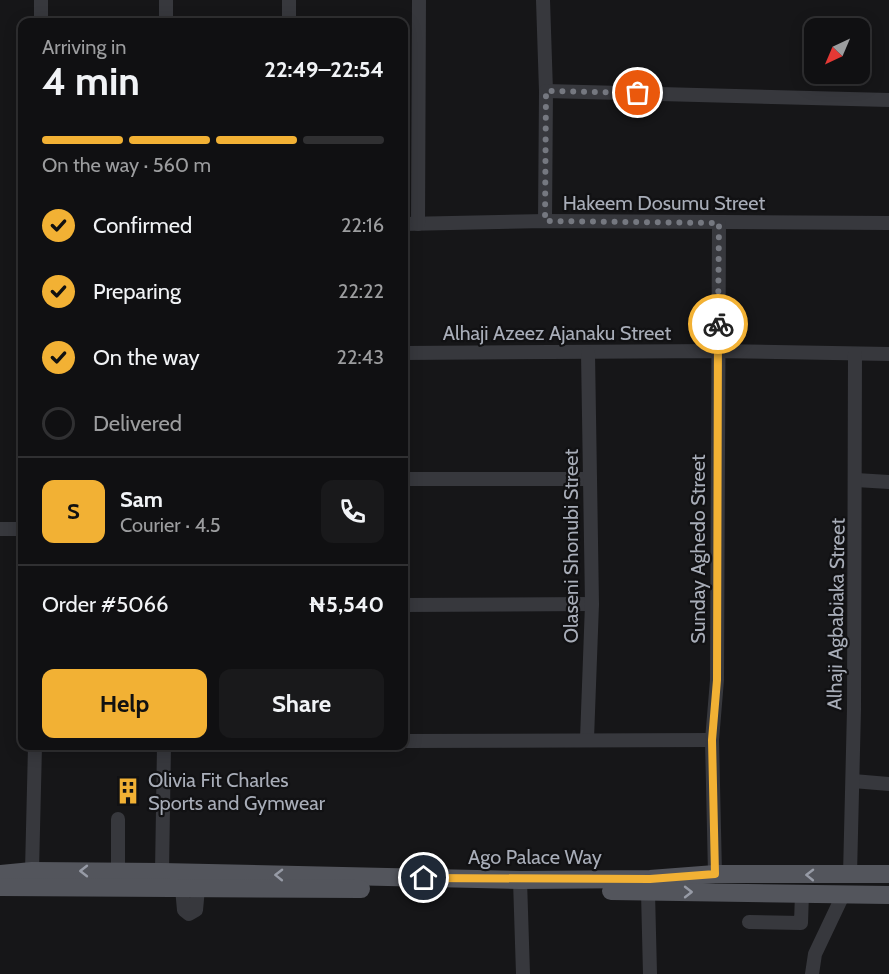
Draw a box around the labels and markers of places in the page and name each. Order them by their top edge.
pin [612,67,663,118]
place label: Olivia Fit Charles Sports and Gymwear [148,768,326,815]
building icon: Olivia Fit Charles Sports and Gymwear [113,776,143,806]
pin [398,852,449,903]

